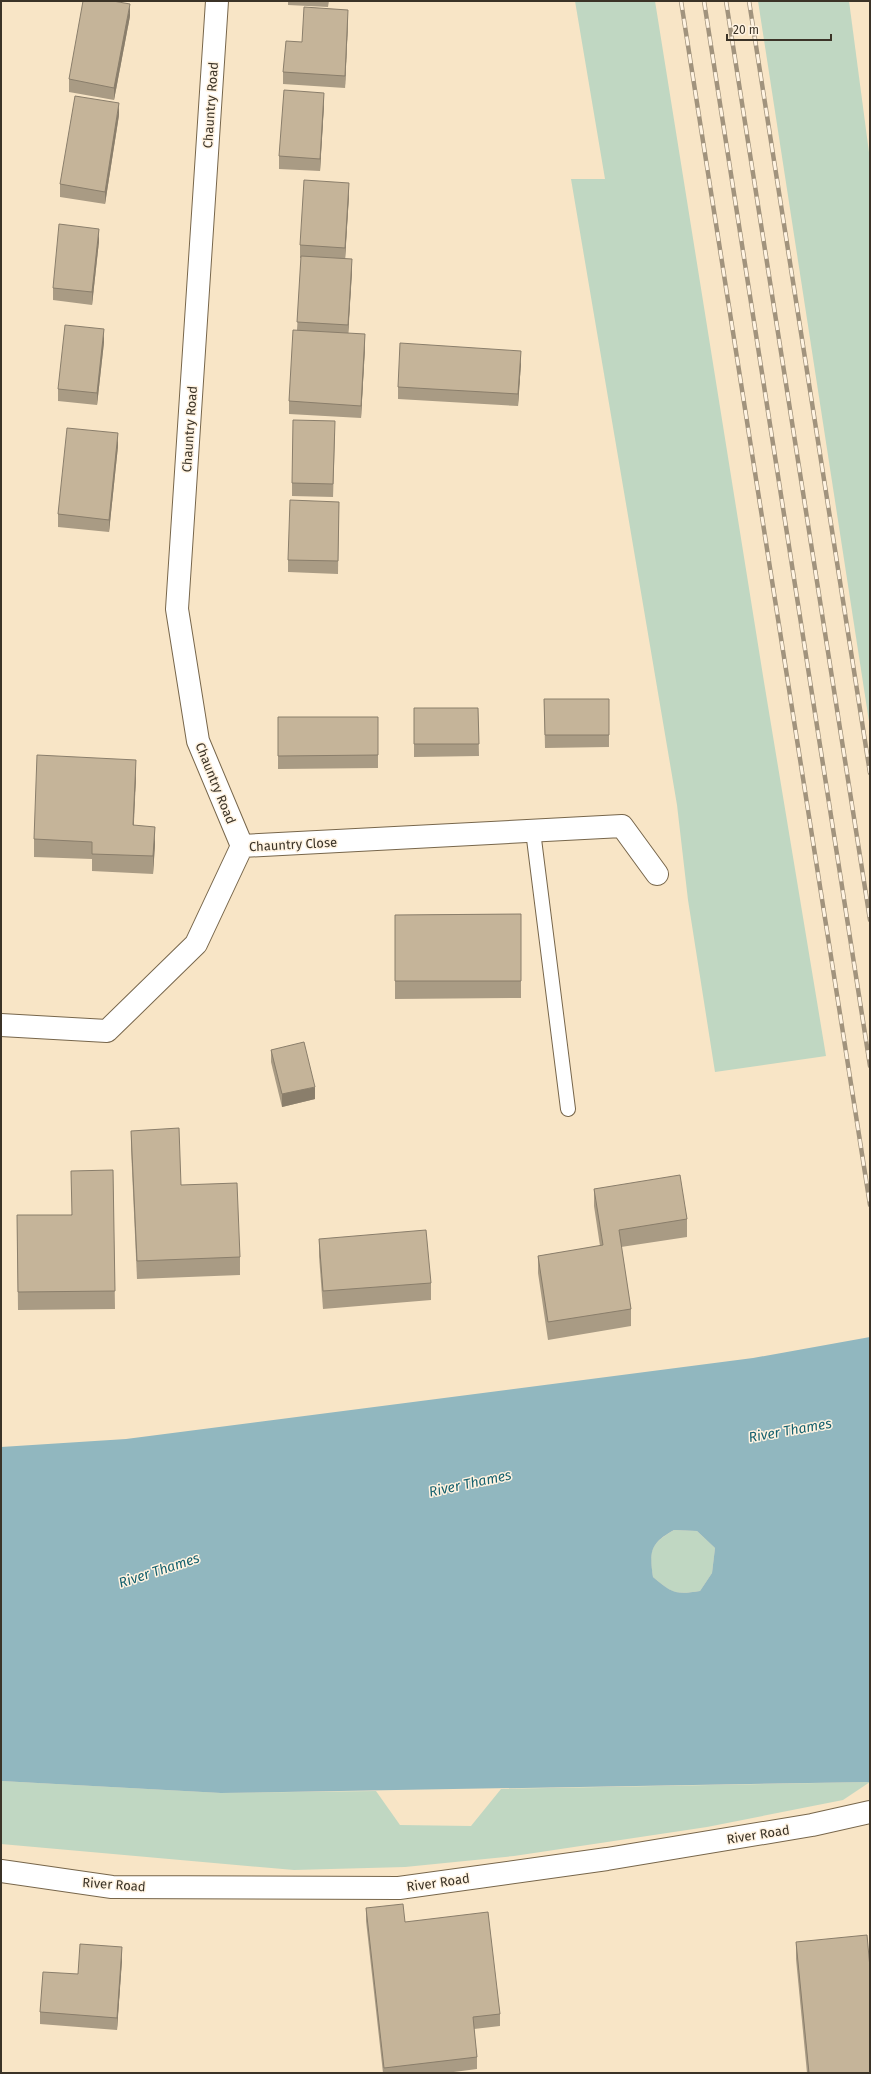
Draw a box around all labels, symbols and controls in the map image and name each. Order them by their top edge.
scale bar [727,16,831,42]
text: 20 m [733,23,759,37]
street label: Chauntry Road [200,61,221,149]
street label: Chauntry Road [179,385,200,473]
street label: Chauntry Road [192,740,239,826]
street label: Chauntry Close [249,835,337,854]
water label: River Thames [747,1415,833,1446]
water label: River Thames [427,1466,514,1501]
water label: River Thames [117,1549,202,1592]
street label: River Road [726,1822,791,1847]
street label: River Road [406,1871,471,1894]
street label: River Road [82,1875,146,1894]

